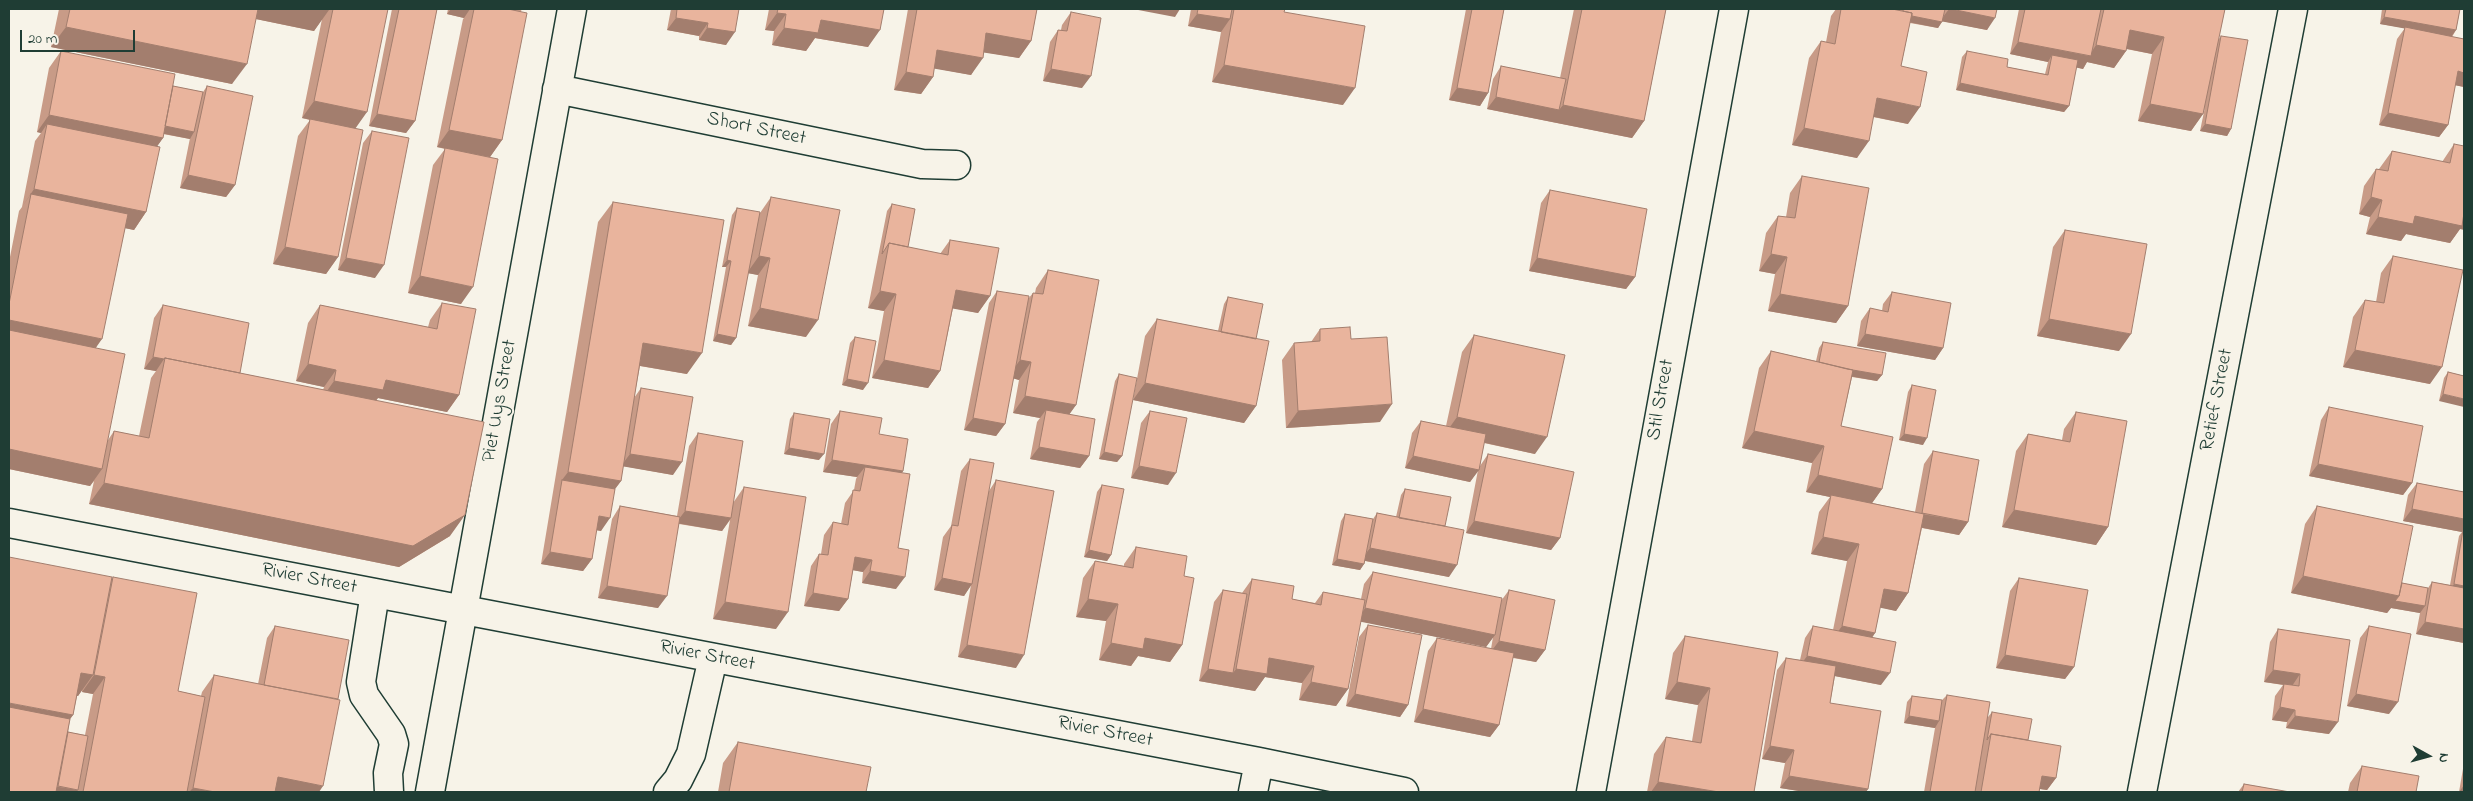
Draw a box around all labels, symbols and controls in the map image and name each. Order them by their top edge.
scale bar [22,20,138,52]
text: 20 m [28,28,57,50]
street label: Short Street [704,108,808,152]
street label: Piet Uys Street [478,338,524,464]
street label: Retief Street [2196,347,2240,453]
street label: Stil Street [1643,358,1681,442]
street label: Rivier Street [259,559,359,601]
street label: Rivier Street [657,636,757,678]
street label: Rivier Street [1055,712,1155,754]
north arrow [2403,731,2453,781]
text: N [2432,752,2454,764]

